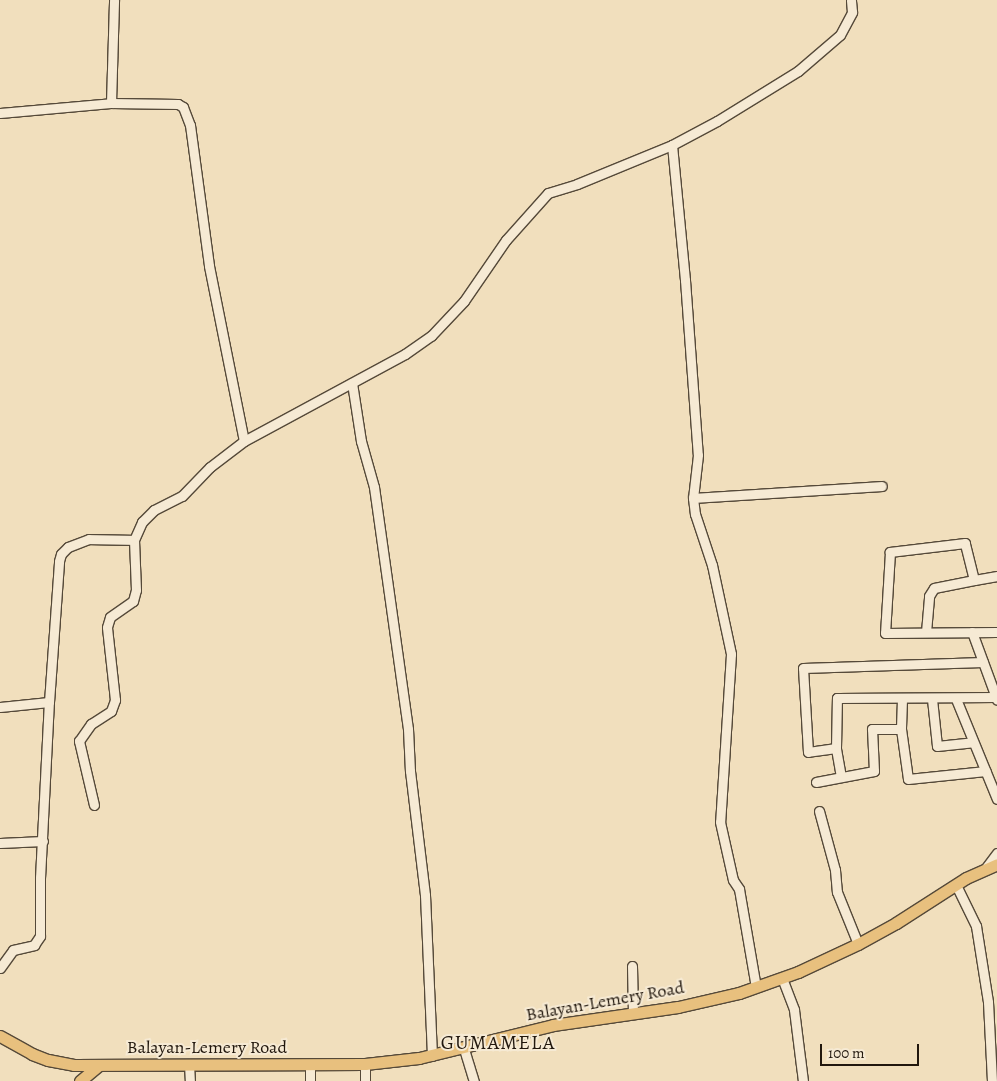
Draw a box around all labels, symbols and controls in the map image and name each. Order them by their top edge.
street label: Balayan-Lemery Road [524,976,686,1026]
district label: GUMAMELA [440,1030,556,1054]
scale bar [822,1034,921,1066]
street label: Balayan-Lemery Road [127,1036,287,1058]
text: 100 m [828,1043,865,1063]

